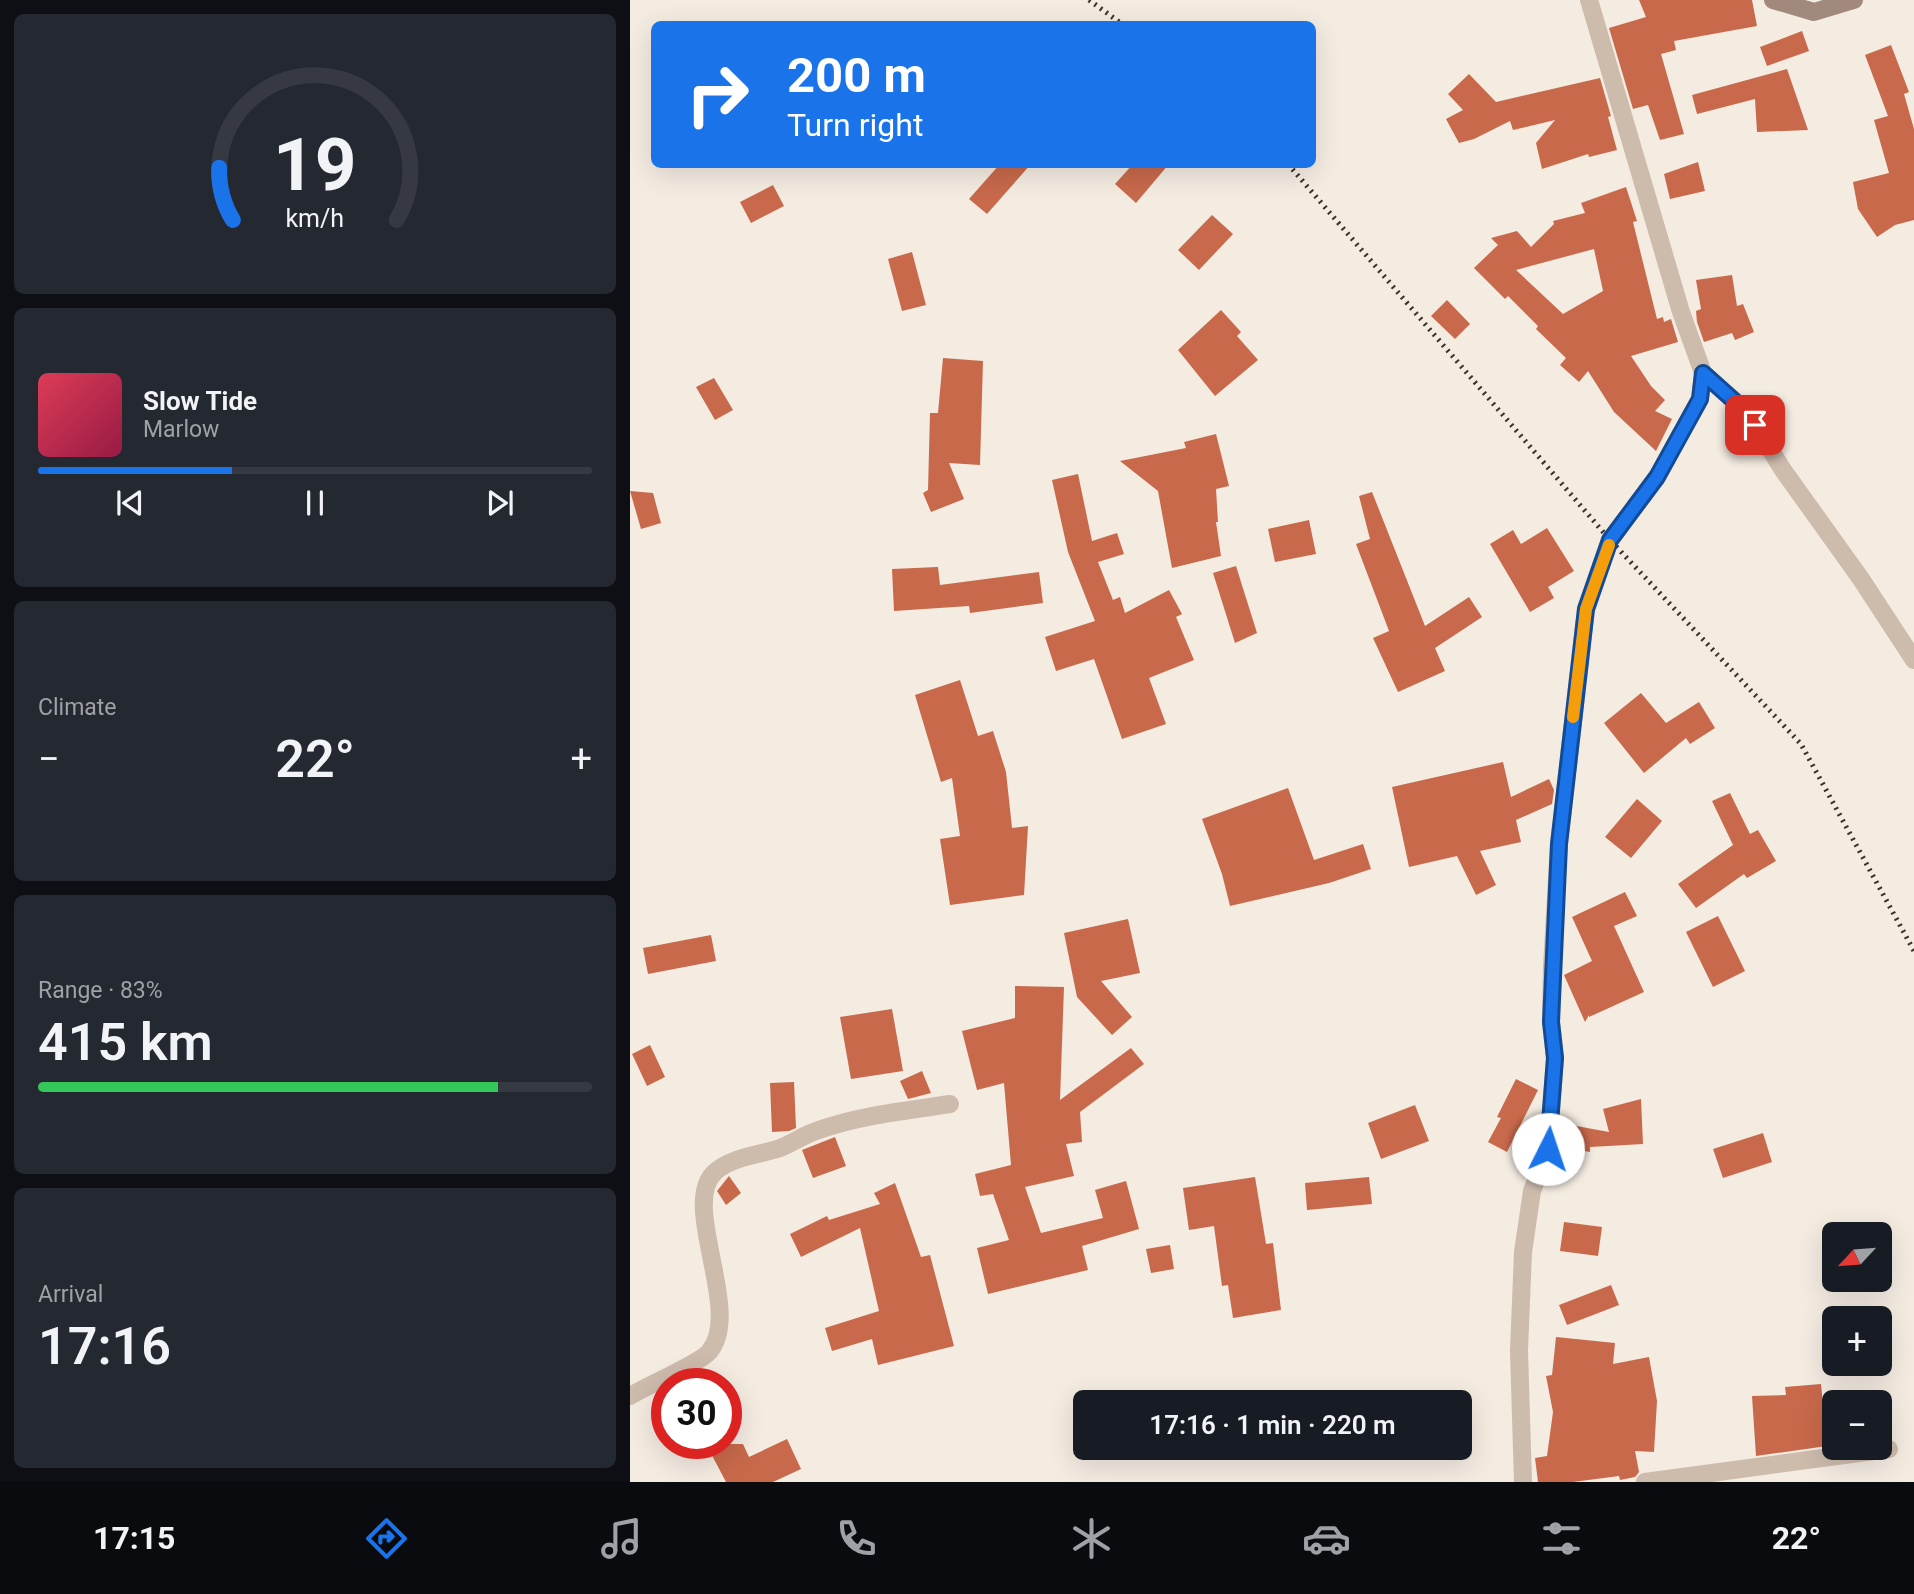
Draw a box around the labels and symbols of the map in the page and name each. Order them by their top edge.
pin [1725,395,1785,455]
position arrow [1511,1112,1585,1186]
north arrow [1822,1222,1892,1292]
speed limit sign: 30 [651,1368,742,1459]

